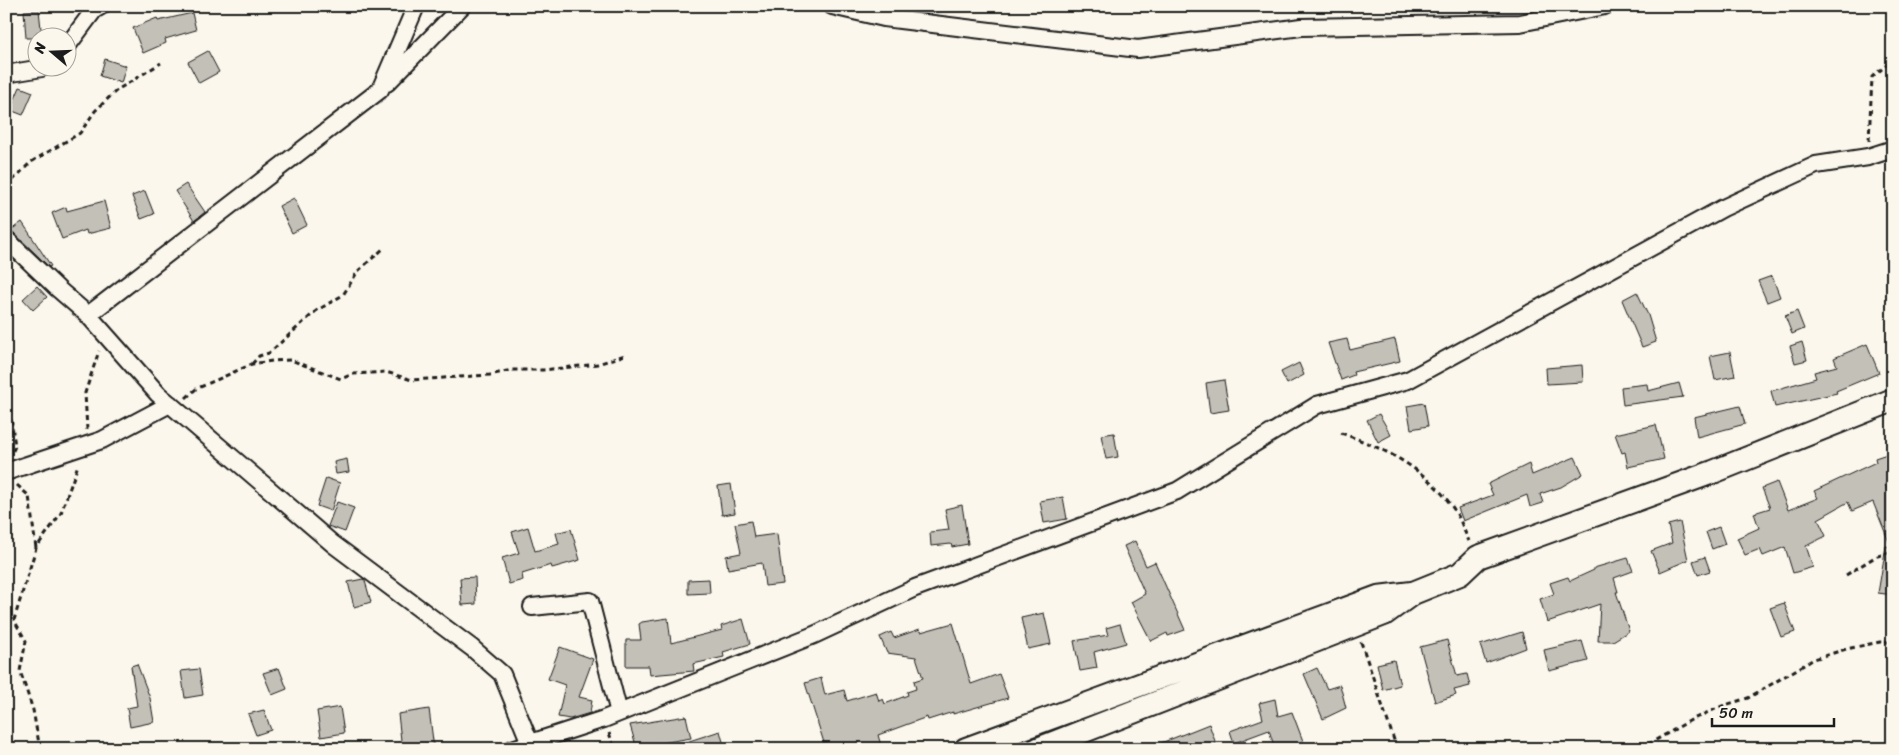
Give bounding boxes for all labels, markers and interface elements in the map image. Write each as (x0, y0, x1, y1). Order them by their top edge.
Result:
north arrow (28, 28, 78, 78)
text: N (26, 39, 54, 58)
scale bar (1712, 695, 1834, 727)
text: 50 m (1719, 700, 1754, 726)

